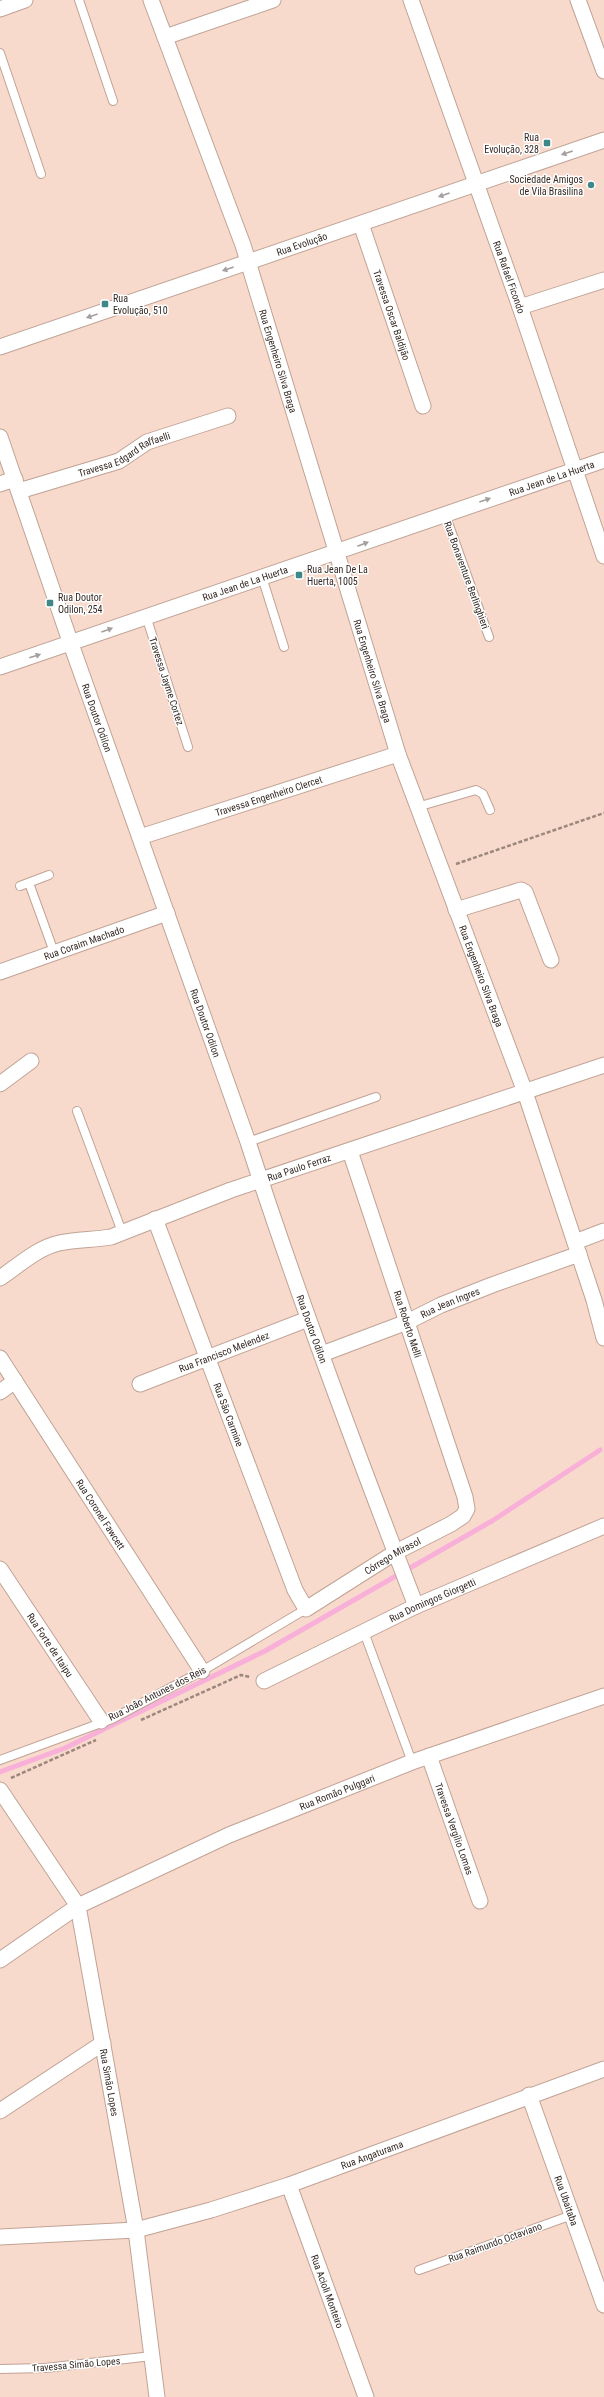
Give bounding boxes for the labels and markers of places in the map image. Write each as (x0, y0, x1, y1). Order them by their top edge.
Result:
place label: Rua Evolução, 328 (484, 132, 539, 155)
marker: Rua Evolução, 328 (542, 138, 552, 148)
place label: Sociedade Amigos de Vila Brasilina (509, 174, 583, 197)
marker: Sociedade Amigos de Vila Brasilina (586, 180, 596, 190)
place label: Rua Evolução, 510 (113, 293, 168, 316)
marker: Rua Evolução, 510 (100, 299, 110, 309)
place label: Rua Jean De La Huerta, 1005 (307, 564, 368, 587)
marker: Rua Jean De La Huerta, 1005 (294, 570, 304, 580)
place label: Rua Doutor Odilon, 254 (58, 592, 103, 615)
marker: Rua Doutor Odilon, 254 (45, 598, 55, 608)

